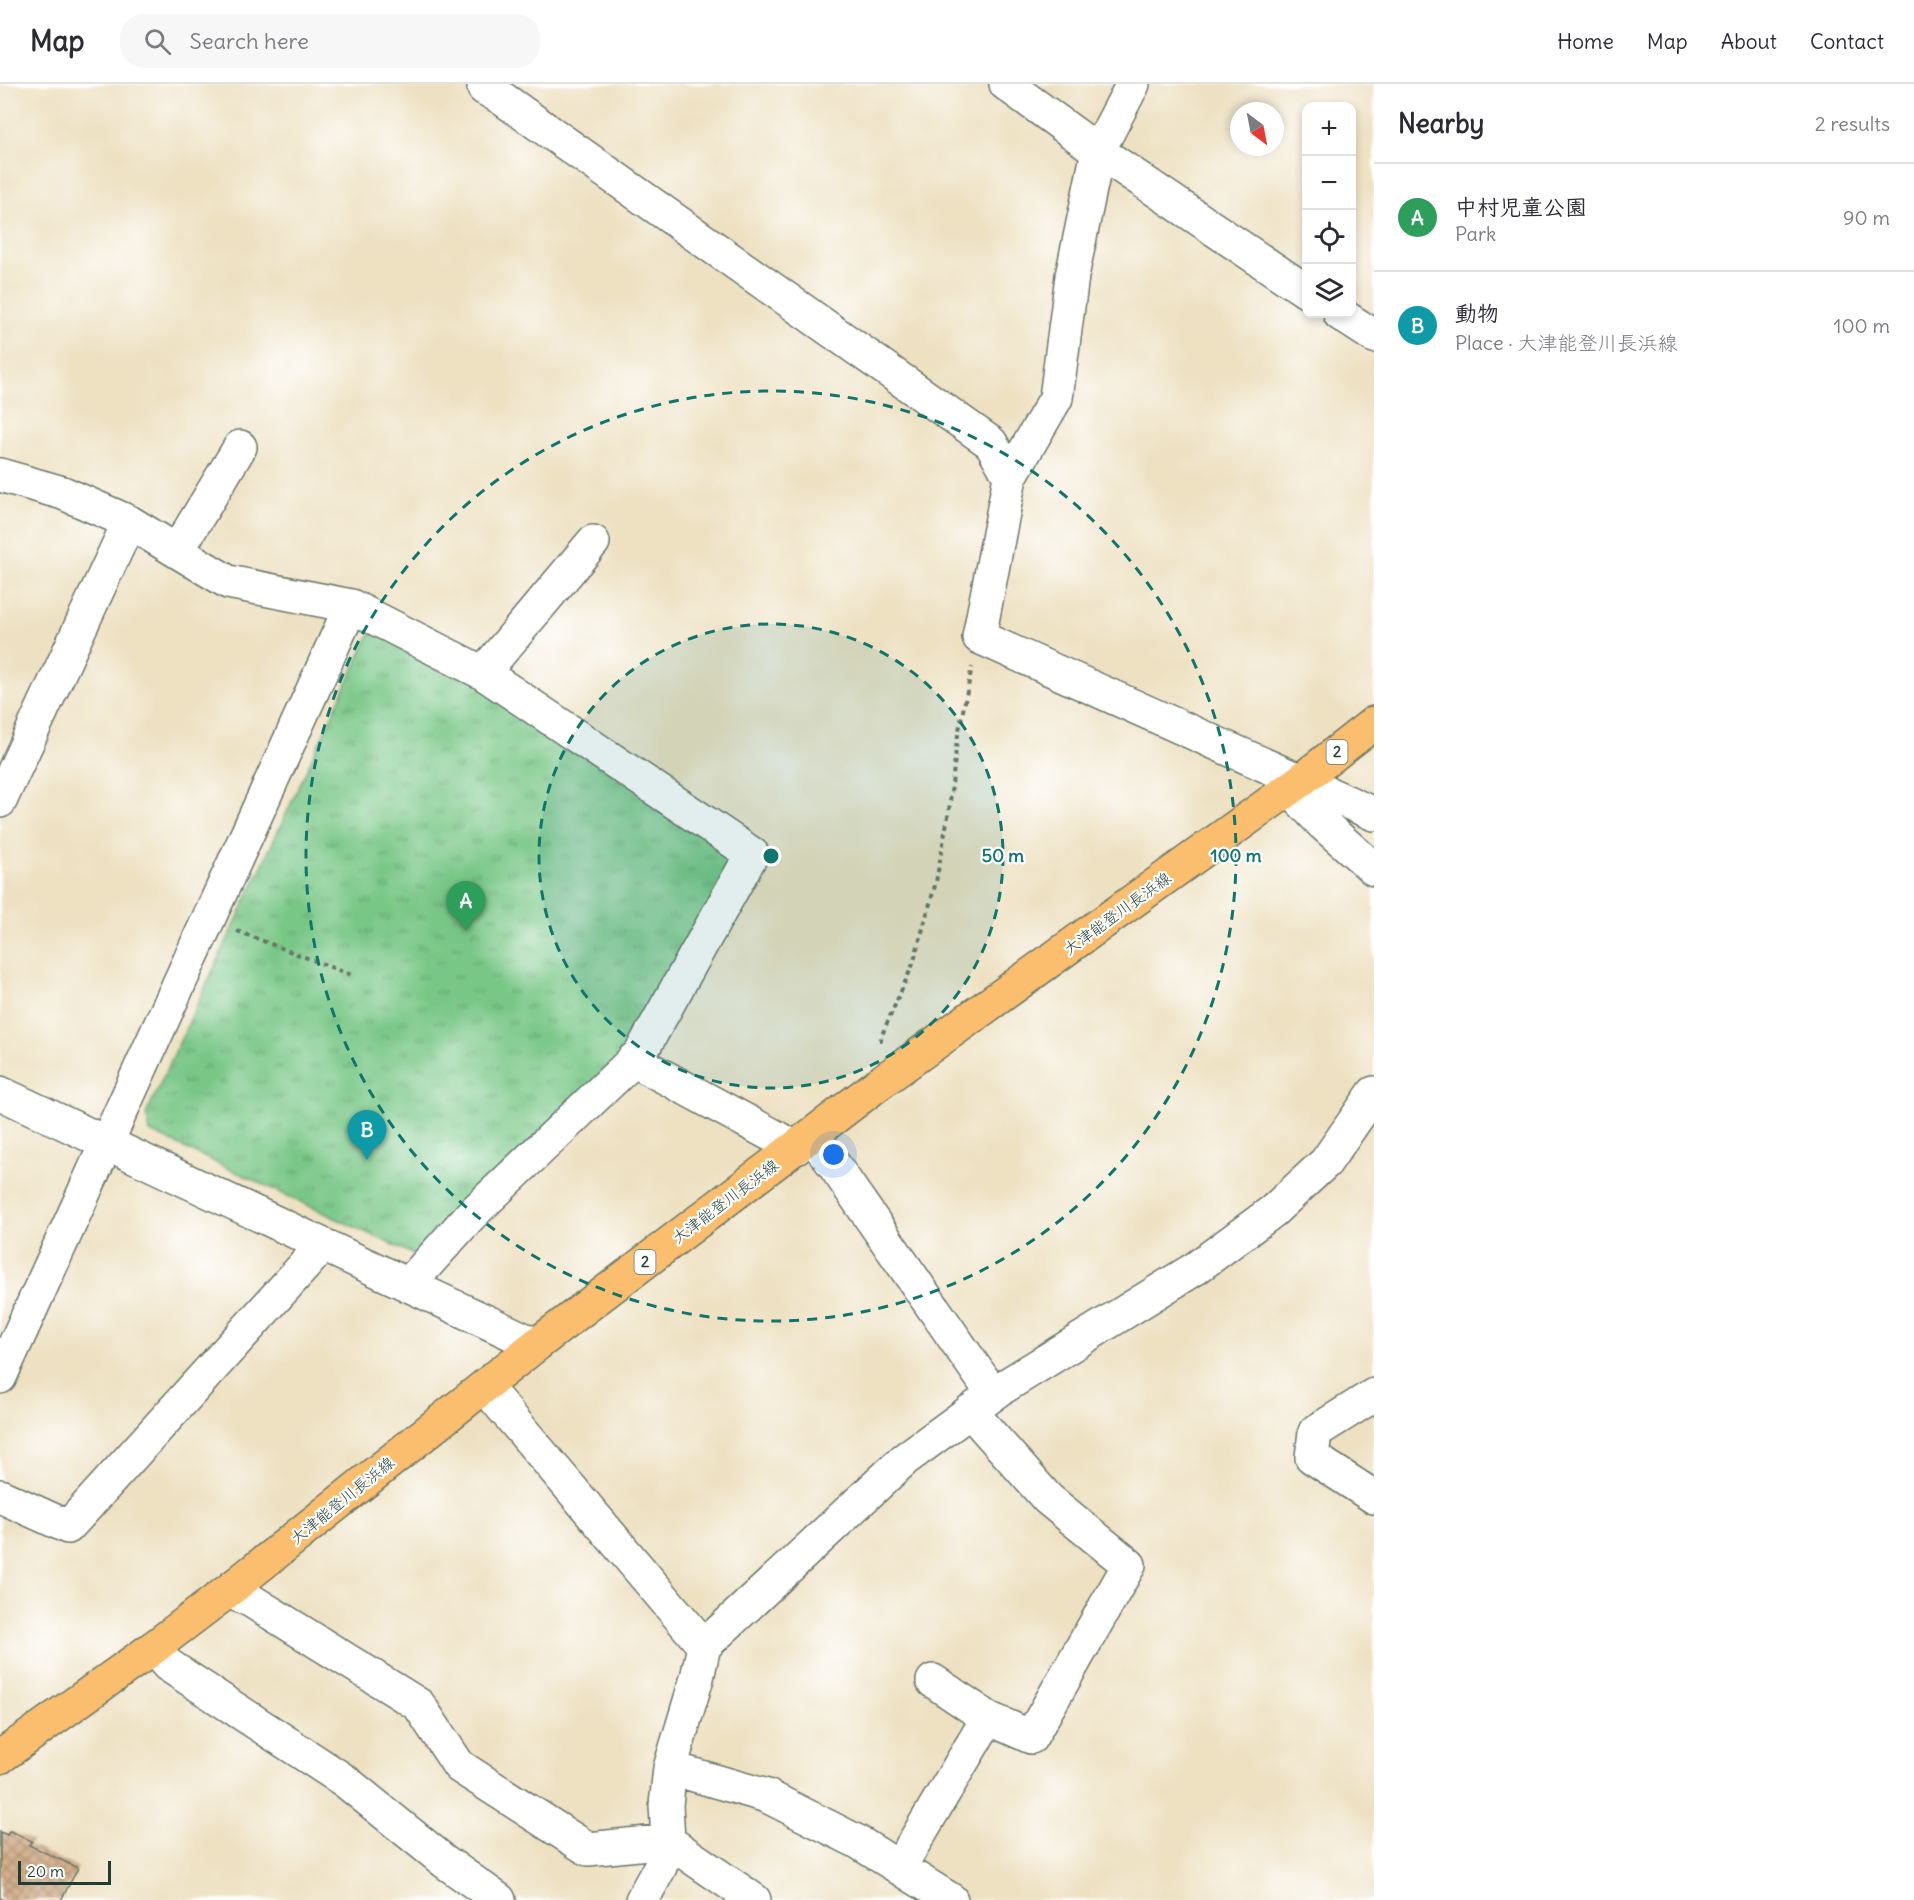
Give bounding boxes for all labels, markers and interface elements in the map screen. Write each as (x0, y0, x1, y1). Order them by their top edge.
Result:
search box (120, 14, 540, 68)
text: Map (30, 23, 84, 59)
icon: search (141, 25, 174, 58)
text: Search here (189, 27, 309, 55)
text: Home (1557, 28, 1614, 55)
text: Map (1647, 28, 1688, 55)
text: About (1721, 28, 1777, 55)
text: Contact (1810, 28, 1884, 55)
north arrow (1230, 102, 1284, 156)
map controls (1302, 102, 1356, 318)
button: + (1302, 102, 1356, 156)
text: Nearby (1398, 107, 1484, 140)
text: 2 results (1815, 111, 1890, 136)
button: − (1302, 156, 1356, 210)
text: 中村児童公園 (1455, 193, 1587, 221)
text: A (1411, 205, 1424, 230)
text: 90 m (1843, 205, 1890, 230)
button: locate (1302, 210, 1356, 264)
text: Park (1455, 221, 1496, 246)
button: layers (1302, 264, 1356, 318)
text: 動物 (1455, 299, 1499, 327)
text: B (1411, 313, 1424, 338)
text: 100 m (1833, 313, 1890, 338)
text: Place · 大津能登川長浜線 (1455, 330, 1677, 355)
road number: 2 (1326, 740, 1348, 764)
text: 50 m (982, 844, 1024, 867)
text: 100 m (1211, 844, 1262, 867)
centre of rings (761, 846, 781, 866)
street label: 大津能登川長浜線 (1059, 867, 1175, 959)
pin: A (446, 882, 486, 931)
pin: B (348, 1110, 386, 1160)
your location (819, 1140, 848, 1169)
street label: 大津能登川長浜線 (668, 1154, 782, 1248)
road number: 2 (634, 1250, 656, 1274)
street label: 大津能登川長浜線 (286, 1452, 398, 1548)
scale bar (18, 1858, 111, 1886)
text: 20 m (27, 1861, 64, 1881)

